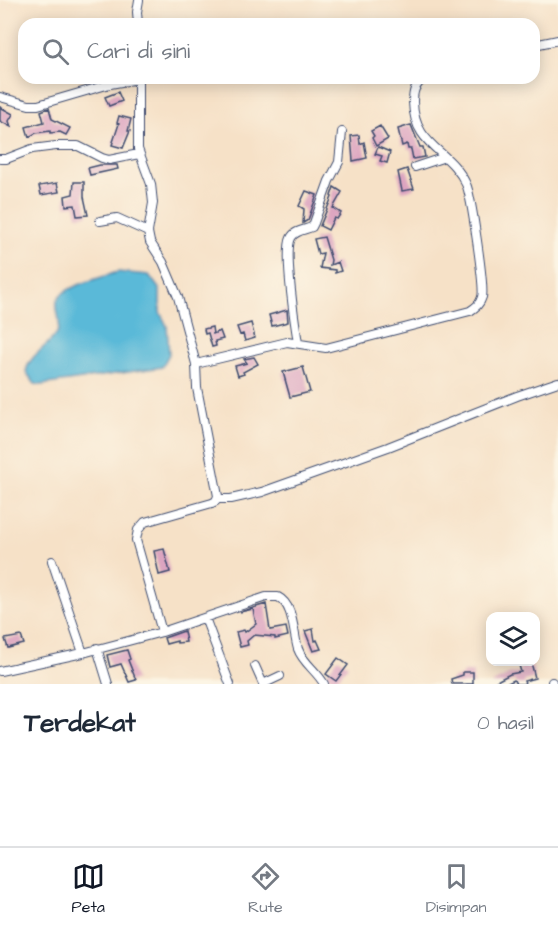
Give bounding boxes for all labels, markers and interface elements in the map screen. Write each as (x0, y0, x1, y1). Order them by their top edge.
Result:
search box (18, 18, 540, 84)
icon: search (39, 35, 72, 68)
text: Cari di sini (87, 36, 190, 67)
map controls (486, 612, 540, 666)
button: layers (486, 612, 540, 666)
text: Terdekat (24, 705, 136, 741)
text: 0 hasil (477, 709, 534, 737)
tab: Peta (72, 860, 105, 918)
tab: Rute (248, 860, 283, 918)
tab: Disimpan (426, 860, 486, 918)

